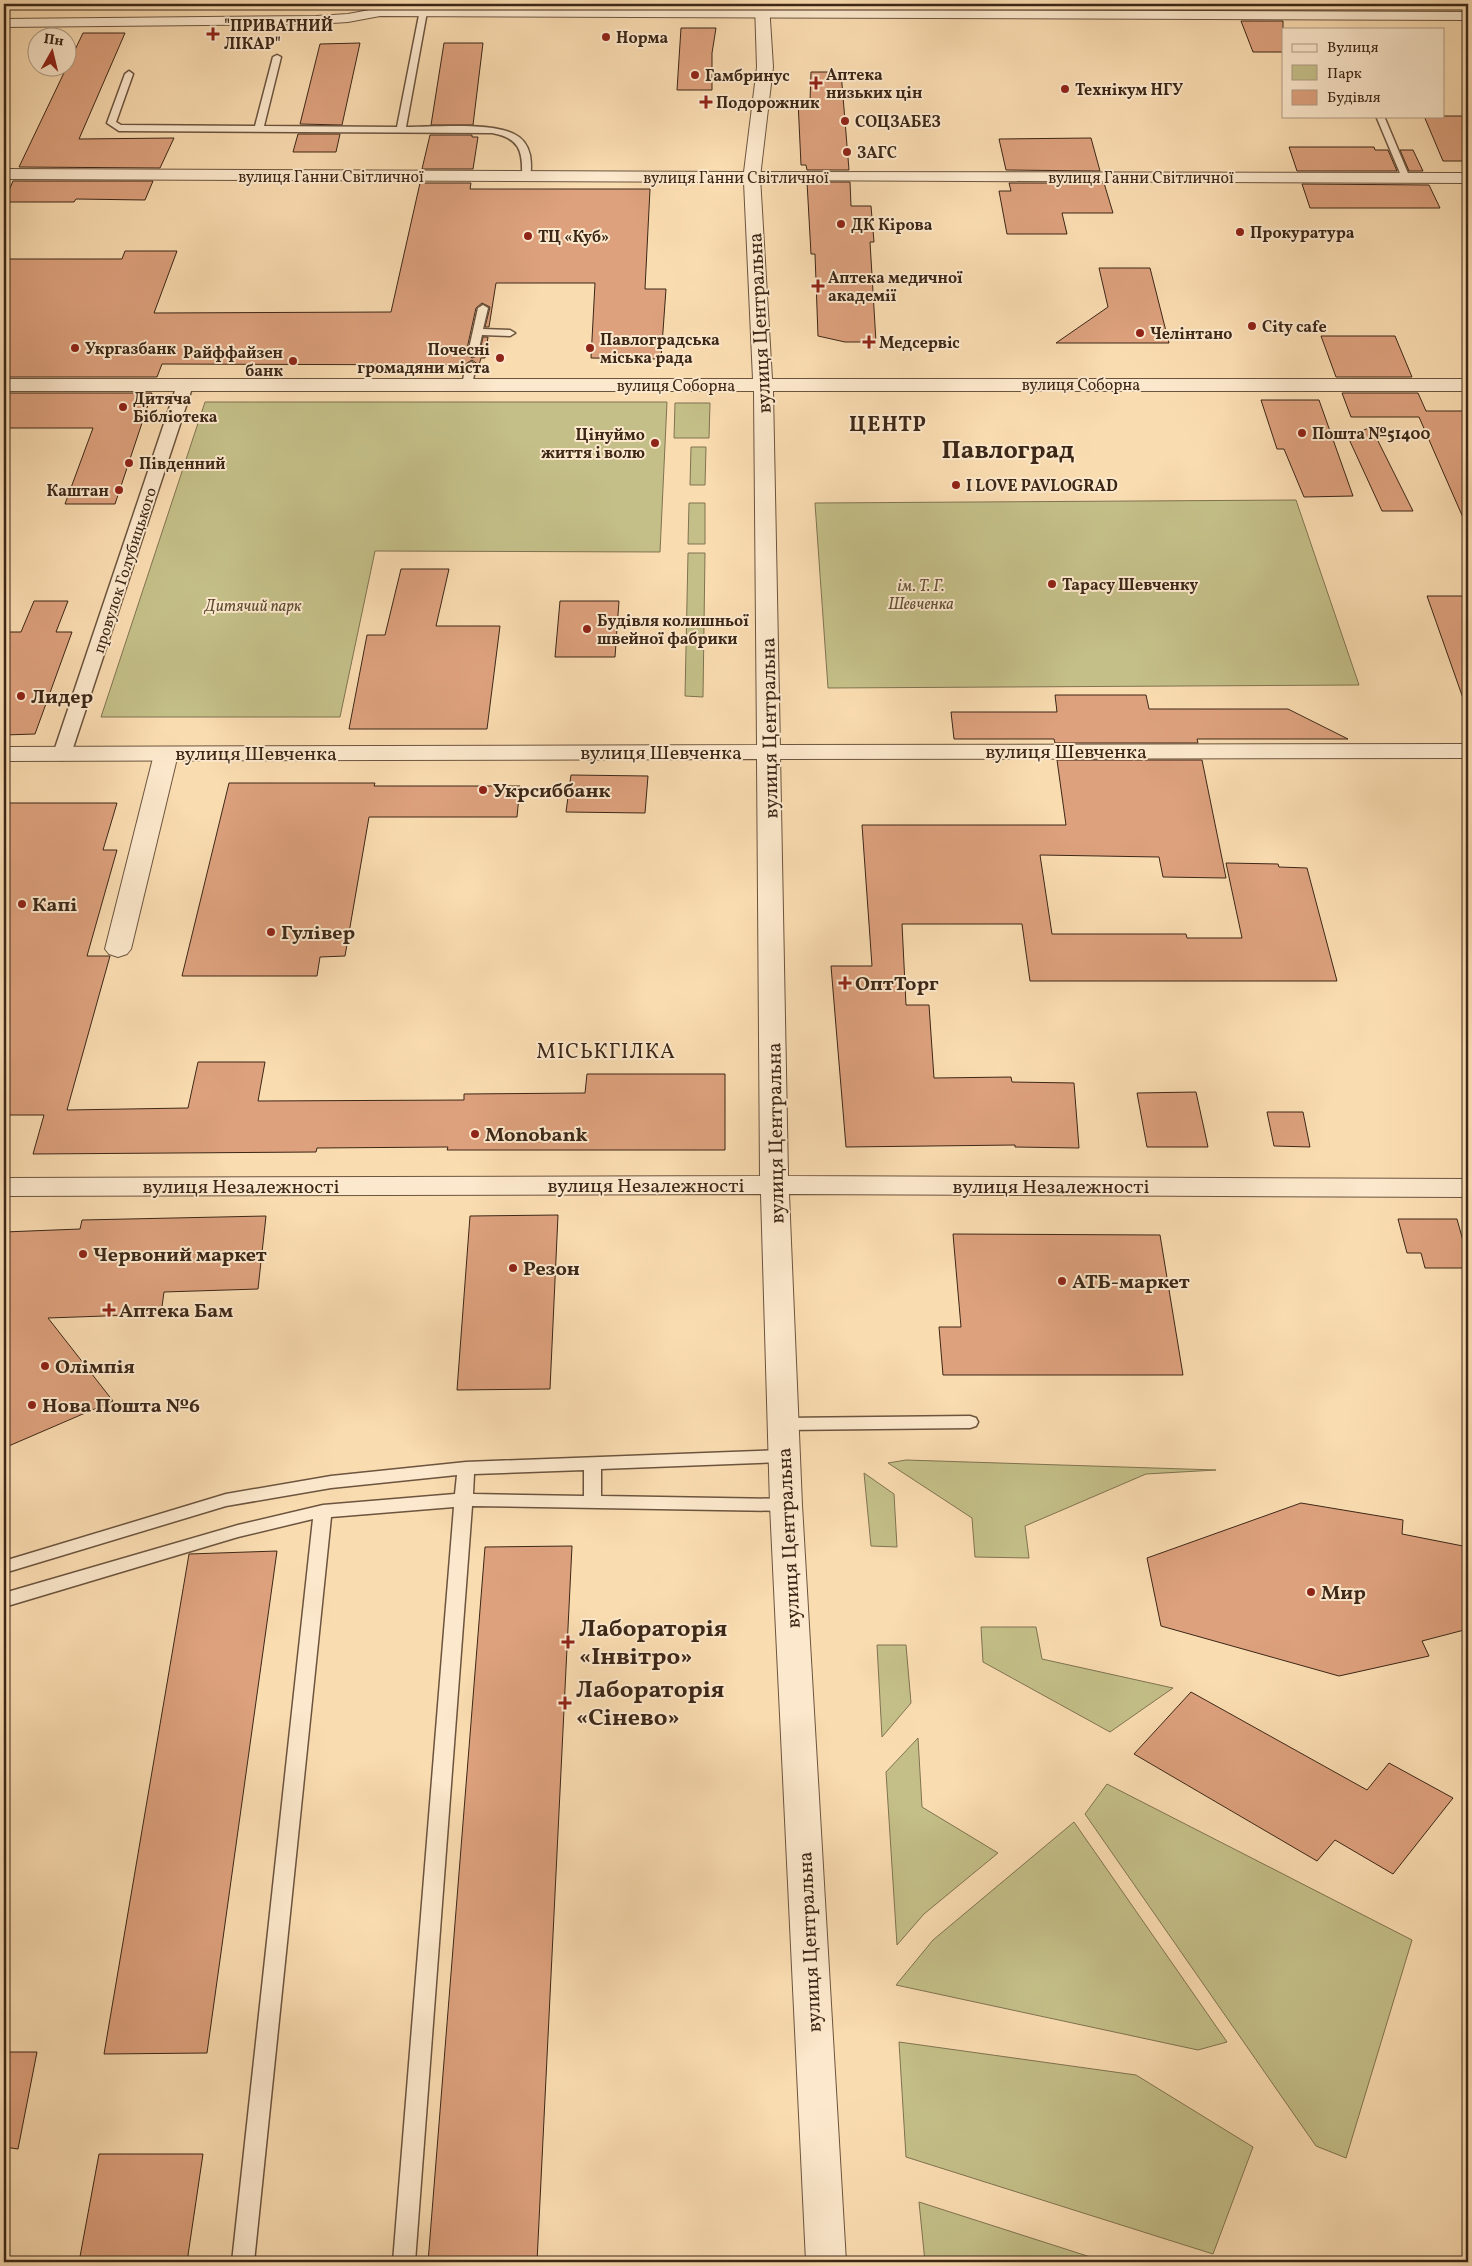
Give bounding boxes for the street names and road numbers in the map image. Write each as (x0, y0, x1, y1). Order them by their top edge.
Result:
street label: вулиця Ганни Світличної (238, 167, 424, 189)
street label: вулиця Ганни Світличної (643, 168, 829, 190)
street label: вулиця Ганни Світличної (1048, 168, 1234, 190)
street label: вулиця Центральна (742, 232, 780, 414)
street label: вулиця Соборна (1022, 375, 1140, 397)
street label: вулиця Соборна (617, 376, 735, 398)
street label: провулок Голубицького (89, 485, 163, 656)
street label: вулиця Центральна (755, 637, 787, 819)
street label: вулиця Шевченка (985, 739, 1147, 767)
street label: вулиця Шевченка (580, 740, 742, 768)
street label: вулиця Шевченка (175, 741, 337, 769)
street label: вулиця Центральна (761, 1042, 793, 1224)
street label: вулиця Незалежності (548, 1173, 744, 1201)
street label: вулиця Незалежності (143, 1174, 339, 1202)
street label: вулиця Незалежності (953, 1174, 1149, 1202)
street label: вулиця Центральна (771, 1447, 809, 1629)
street label: вулиця Центральна (792, 1851, 830, 2033)

